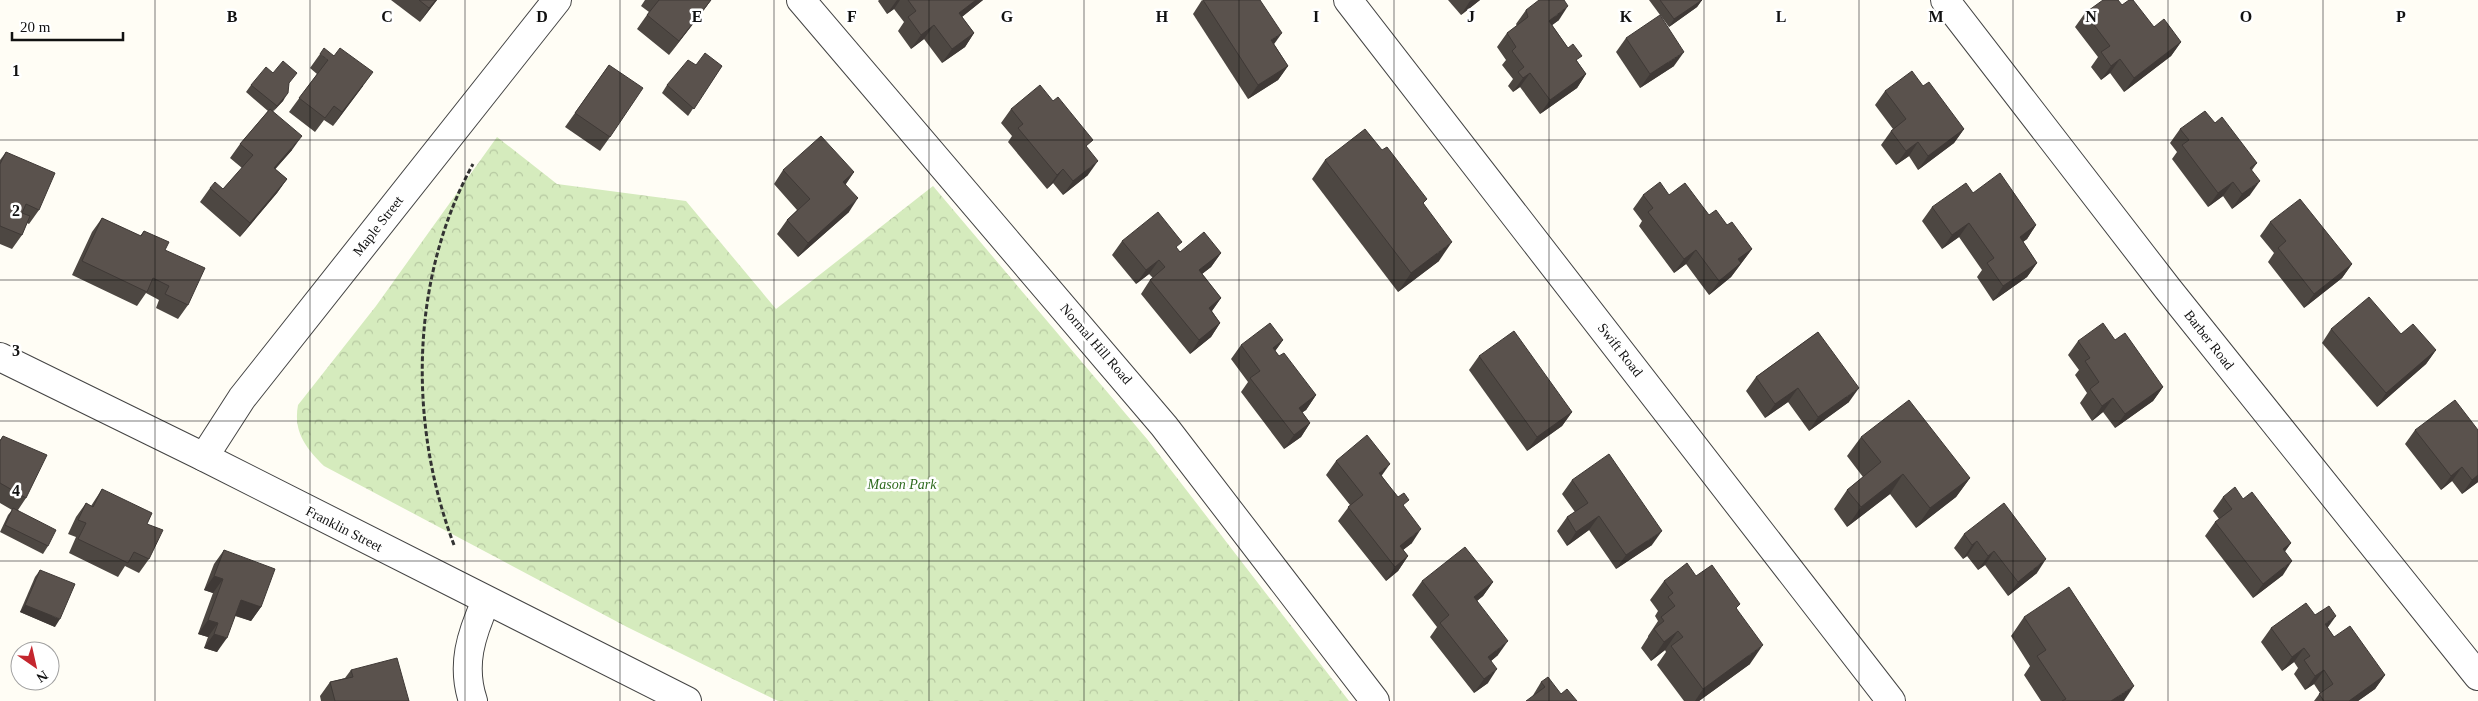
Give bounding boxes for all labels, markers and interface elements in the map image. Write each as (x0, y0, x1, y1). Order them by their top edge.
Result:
text: B (227, 8, 238, 25)
text: C (381, 8, 393, 25)
text: D (536, 8, 548, 25)
text: E (692, 8, 702, 25)
text: F (847, 8, 857, 25)
text: G (1001, 8, 1014, 25)
text: H (1156, 8, 1169, 25)
text: I (1313, 8, 1319, 25)
text: J (1467, 8, 1475, 25)
text: K (1620, 8, 1633, 25)
text: L (1776, 8, 1786, 25)
text: M (1928, 8, 1944, 25)
text: N (2085, 8, 2097, 25)
text: O (2240, 8, 2252, 25)
text: P (2396, 8, 2406, 25)
scale bar (12, 10, 124, 42)
text: 20 m (20, 19, 51, 35)
text: 1 (12, 62, 20, 79)
street label: Maple Street (350, 193, 406, 259)
text: 2 (12, 202, 20, 219)
street label: Normal Hill Road (1057, 301, 1135, 387)
street label: Barber Road (2181, 307, 2237, 373)
street label: Swift Road (1595, 320, 1645, 380)
text: 3 (12, 342, 20, 359)
park label: Mason Park (867, 477, 937, 492)
text: 4 (12, 482, 20, 499)
street label: Franklin Street (303, 503, 385, 555)
north arrow (10, 641, 60, 691)
text: N (34, 667, 50, 685)

